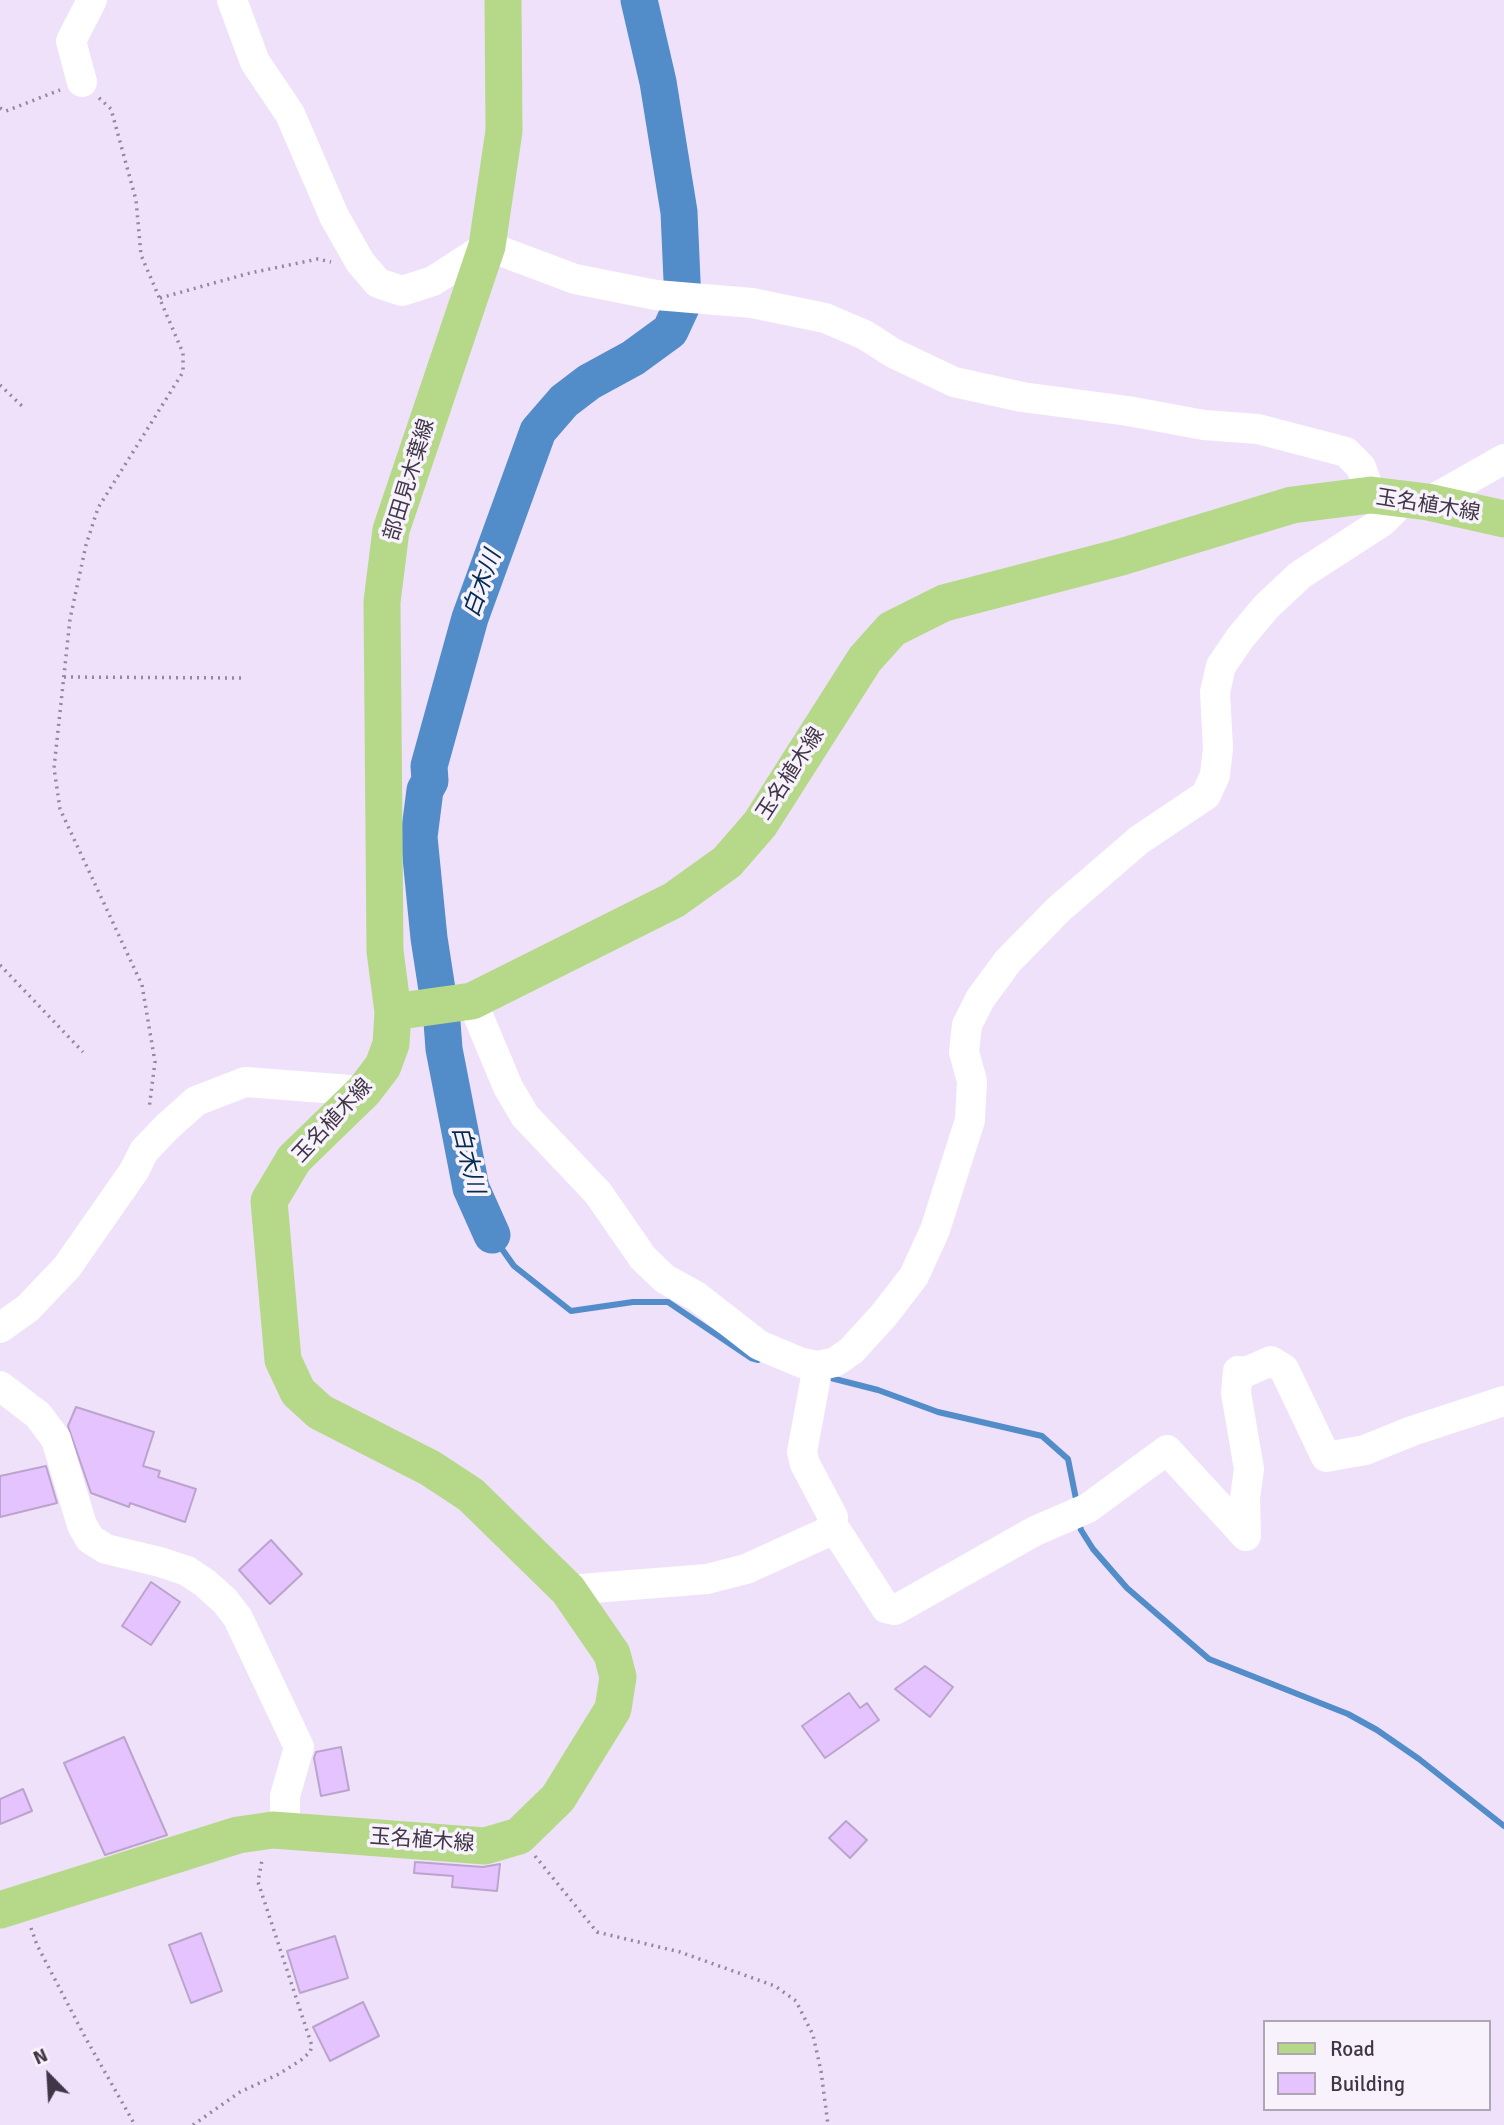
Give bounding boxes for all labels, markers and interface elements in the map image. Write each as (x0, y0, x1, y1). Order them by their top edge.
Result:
street label: 部田見木葉線 (380, 416, 440, 544)
street label: 玉名植木線 (1374, 485, 1482, 527)
water label: 白木川 (458, 547, 508, 621)
street label: 玉名植木線 (752, 723, 830, 825)
street label: 玉名植木線 (288, 1074, 378, 1168)
water label: 白木川 (445, 1123, 489, 1197)
street label: 玉名植木線 (369, 1825, 475, 1857)
legend (1262, 2020, 1490, 2111)
text: Road (1330, 2036, 1375, 2062)
north arrow (14, 2041, 84, 2111)
text: N (30, 2043, 51, 2070)
text: Building (1330, 2071, 1405, 2097)

